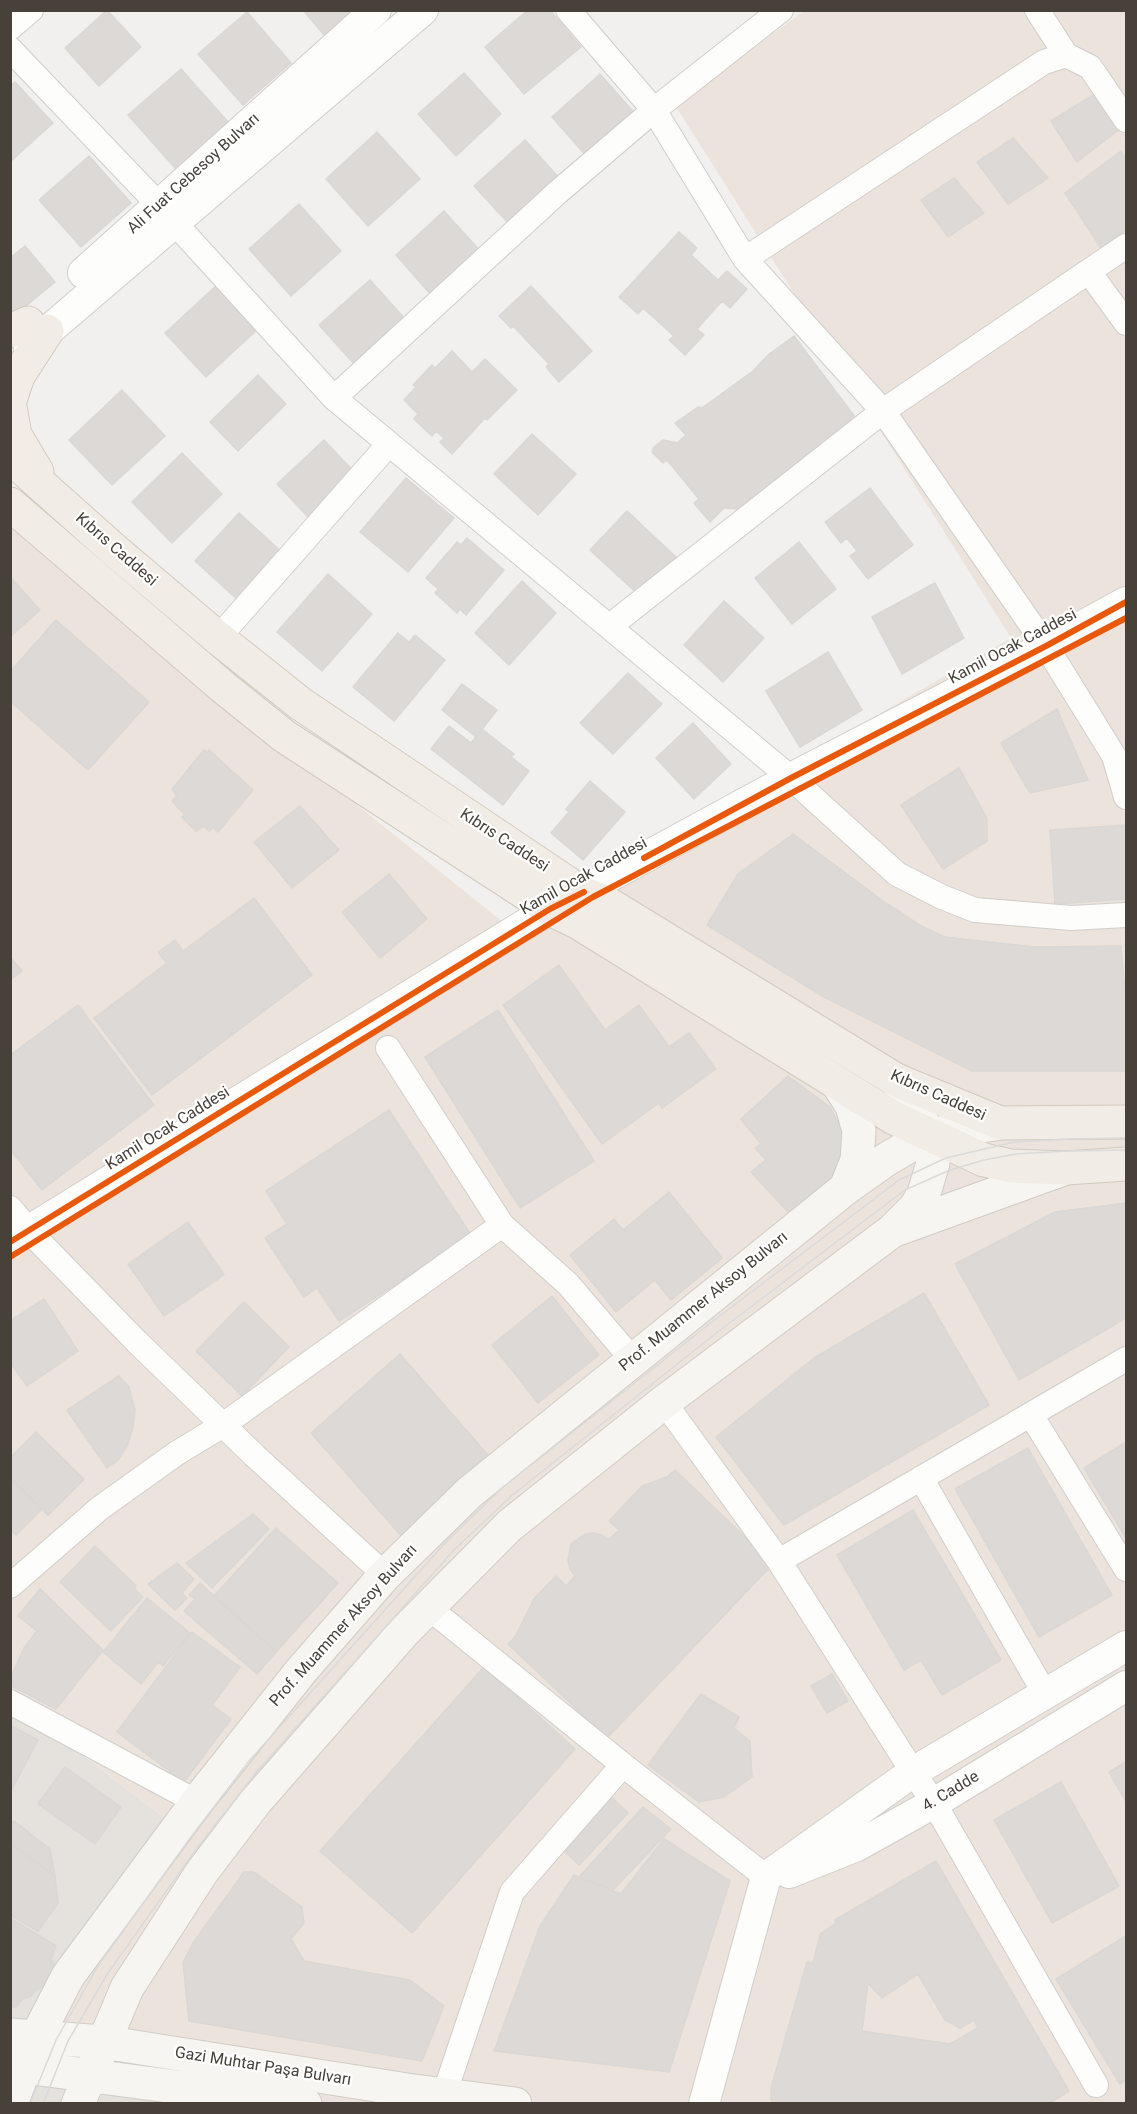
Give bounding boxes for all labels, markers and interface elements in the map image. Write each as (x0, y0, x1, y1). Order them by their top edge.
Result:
street label: Ali Fuat Cebesoy Bulvarı (124, 110, 264, 238)
street label: Kıbrıs Caddesi (71, 509, 161, 591)
street label: Kamil Ocak Caddesi (946, 605, 1080, 689)
street label: Kıbrıs Caddesi (456, 805, 552, 877)
street label: Kamil Ocak Caddesi (517, 834, 651, 920)
street label: Kıbrıs Caddesi (887, 1066, 989, 1126)
street label: Kamil Ocak Caddesi (102, 1083, 234, 1175)
street label: Prof. Muammer Aksoy Bulvarı (616, 1228, 792, 1376)
street label: Prof. Muammer Aksoy Bulvarı (266, 1541, 422, 1711)
street label: 4. Cadde (919, 1768, 983, 1816)
street label: Gazi Muhtar Paşa Bulvarı (173, 2044, 353, 2090)

